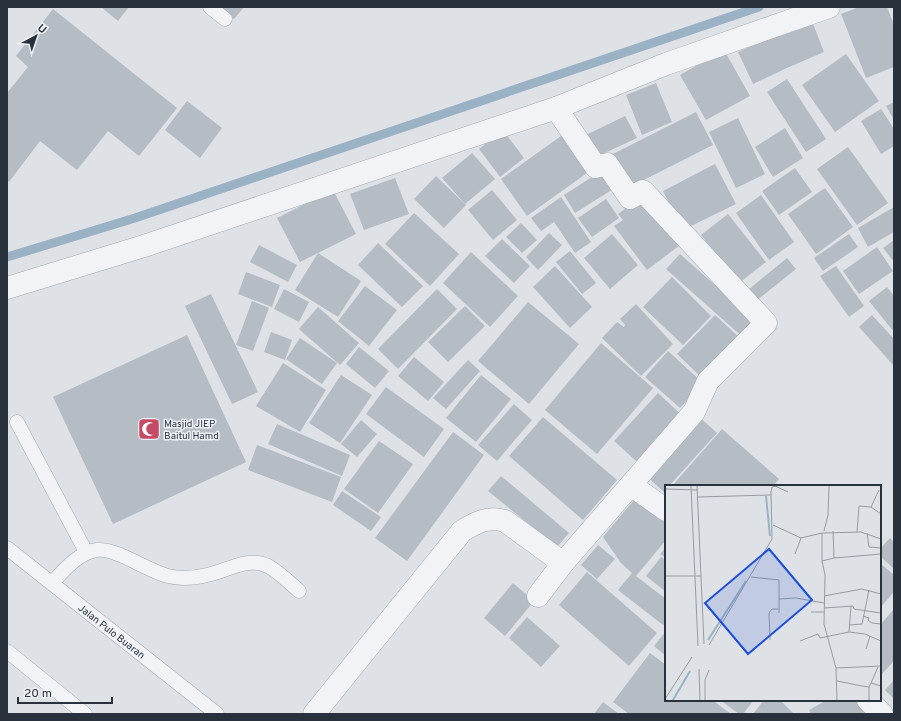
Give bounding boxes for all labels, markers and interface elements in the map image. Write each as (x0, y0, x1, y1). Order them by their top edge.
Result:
north arrow (16, 16, 56, 56)
text: U (34, 21, 49, 37)
mosque icon: Masjid JIEP Baitul Hamd (136, 416, 162, 442)
place label: Masjid JIEP Baitul Hamd (164, 418, 219, 443)
inset map (665, 485, 881, 701)
street label: Jalan Pulo Buaran (75, 602, 147, 662)
scale bar (18, 679, 112, 705)
text: 20 m (24, 686, 52, 702)

